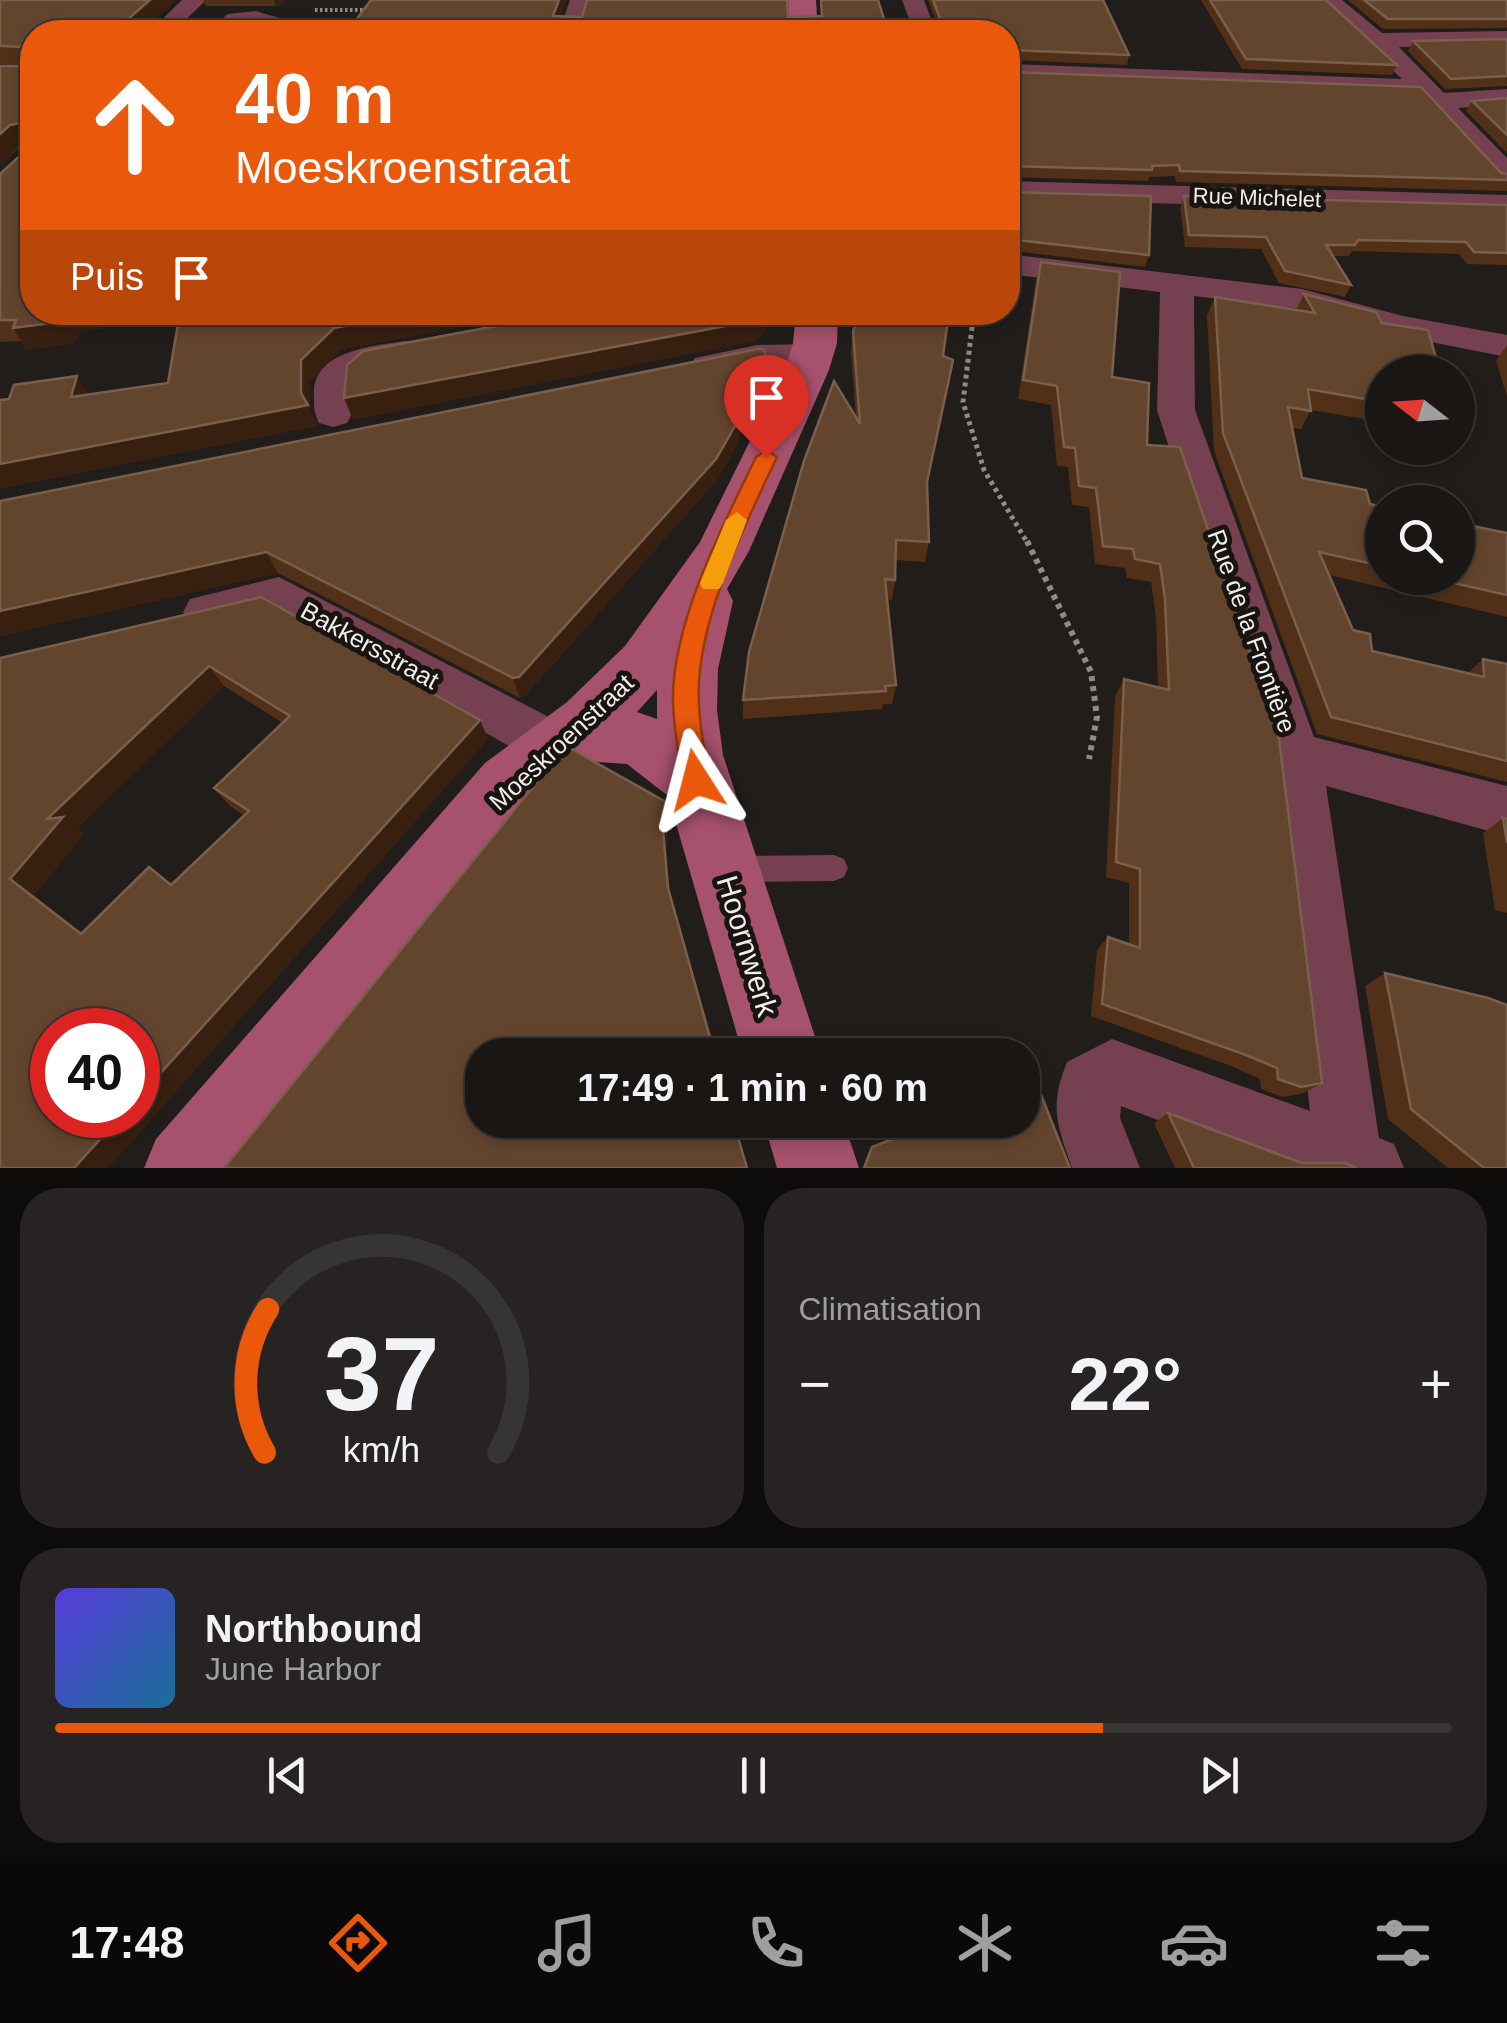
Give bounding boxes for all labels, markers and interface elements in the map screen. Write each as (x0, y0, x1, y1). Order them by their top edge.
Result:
icon: ahead (70, 60, 200, 190)
text: 40 m (235, 60, 395, 138)
text: Moeskroenstraat (235, 142, 570, 193)
street label: Rue Michelet (1192, 183, 1322, 212)
icon: arrive (164, 250, 219, 305)
text: Puis (70, 256, 144, 298)
pin (724, 355, 809, 458)
north arrow (1365, 355, 1475, 465)
map controls (1365, 355, 1475, 595)
icon: arrive (739, 370, 794, 425)
button: search (1365, 485, 1475, 595)
street label: Rue de la Frontière (1202, 526, 1302, 736)
street label: Bakkersstraat (296, 596, 444, 694)
street label: Moeskroenstraat (483, 668, 639, 816)
position arrow (644, 728, 748, 832)
street label: Hoornwerk (710, 872, 785, 1021)
speed limit sign: 40 (30, 1008, 160, 1138)
text: 17:49 · 1 min · 60 m (577, 1067, 928, 1109)
text: Climatisation (799, 1291, 982, 1327)
text: 37 (324, 1316, 440, 1432)
text: 22° (1069, 1342, 1182, 1426)
text: − (799, 1353, 831, 1415)
text: + (1420, 1353, 1452, 1415)
text: km/h (343, 1430, 420, 1470)
text: Northbound (205, 1608, 422, 1650)
text: June Harbor (205, 1651, 381, 1687)
icon: previous (260, 1748, 315, 1803)
icon: pause (726, 1748, 781, 1803)
icon: next (1192, 1748, 1247, 1803)
icon: directions (323, 1908, 393, 1978)
icon: music (532, 1908, 602, 1978)
icon: phone (741, 1908, 811, 1978)
icon: climate (950, 1908, 1020, 1978)
icon: car (1159, 1908, 1229, 1978)
icon: filters (1368, 1908, 1438, 1978)
text: 17:48 (69, 1917, 185, 1968)

